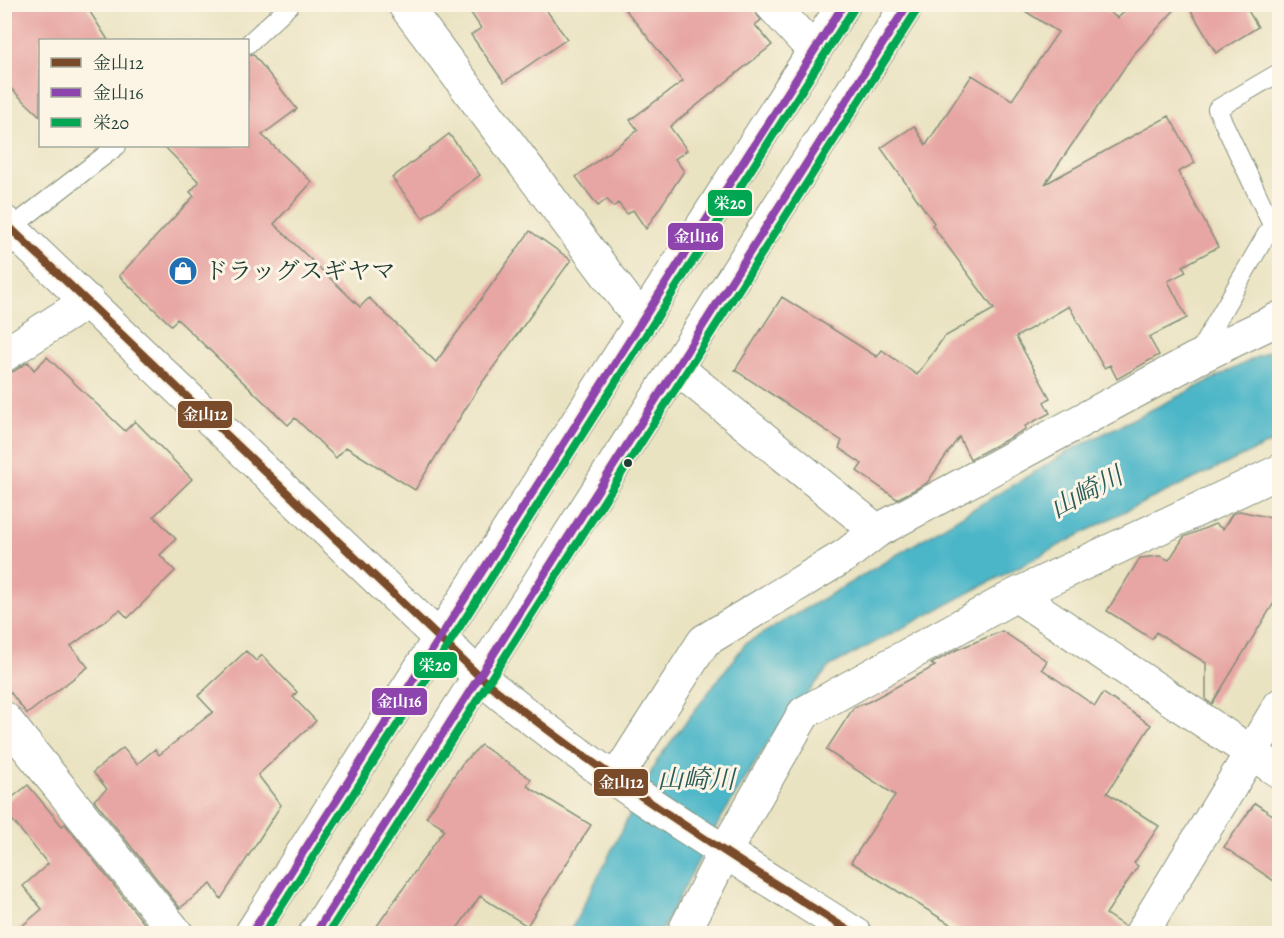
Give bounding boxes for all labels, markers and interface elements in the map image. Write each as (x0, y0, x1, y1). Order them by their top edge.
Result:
legend (39, 39, 249, 147)
text: 金山12 (93, 51, 144, 75)
text: 金山16 (93, 81, 143, 105)
text: 栄20 (93, 111, 129, 135)
line badge: 栄20 (707, 189, 753, 217)
text: 栄20 (714, 193, 746, 215)
line badge: 金山16 (667, 222, 724, 251)
text: 金山16 (673, 226, 719, 248)
shop icon: ドラッグスギヤマ (167, 255, 199, 287)
place label: ドラッグスギヤマ (204, 255, 395, 287)
line badge: 金山12 (177, 400, 233, 429)
text: 金山12 (182, 404, 228, 426)
unlabelled marker (622, 457, 634, 469)
water label: 山崎川 (1044, 457, 1132, 526)
line badge: 栄20 (413, 651, 458, 679)
text: 栄20 (419, 655, 451, 677)
line badge: 金山16 (371, 687, 428, 716)
text: 金山16 (376, 691, 422, 713)
water label: 山崎川 (657, 762, 738, 797)
line badge: 金山12 (593, 768, 649, 797)
text: 金山12 (598, 772, 644, 794)

